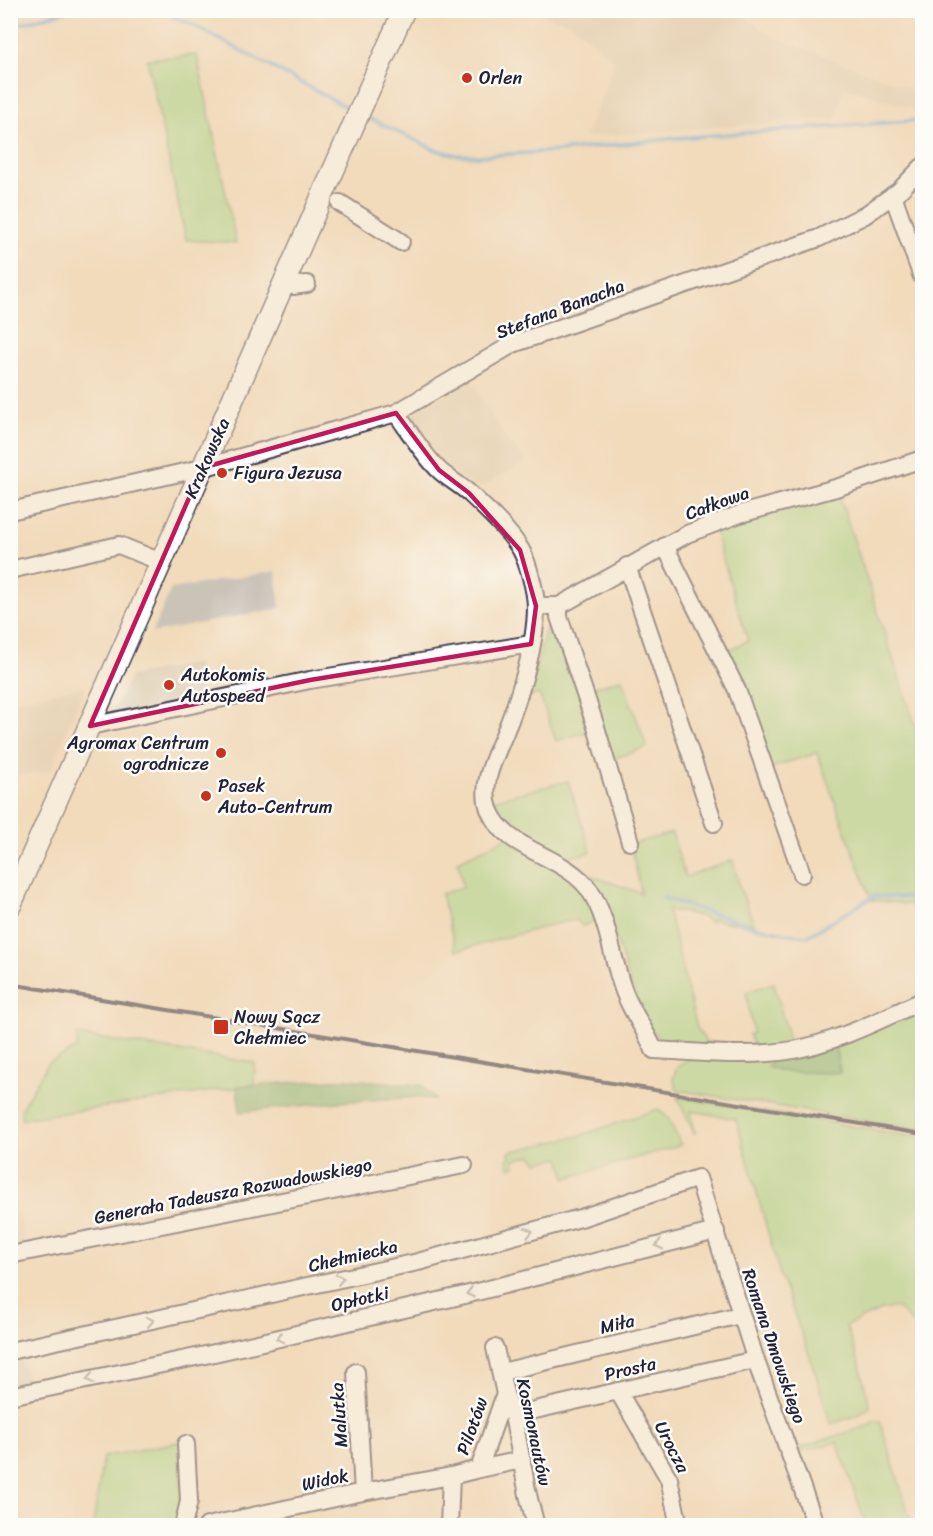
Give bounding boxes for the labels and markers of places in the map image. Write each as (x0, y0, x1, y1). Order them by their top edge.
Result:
place label: Orlen (479, 62, 522, 94)
marker: Orlen (460, 71, 474, 85)
place label: Figura Jezusa (234, 457, 342, 489)
marker: Figura Jezusa (215, 466, 229, 480)
place label: Autokomis Autospeed (180, 659, 266, 712)
marker: Autokomis Autospeed (162, 678, 176, 692)
place label: Agromax Centrum ogrodnicze (66, 727, 209, 780)
marker: Agromax Centrum ogrodnicze (214, 746, 228, 760)
place label: Pasek Auto-Centrum (217, 770, 333, 823)
marker: Pasek Auto-Centrum (199, 789, 213, 803)
place label: Nowy Sącz Chełmiec (234, 1001, 320, 1054)
marker: Nowy Sącz Chełmiec (212, 1018, 230, 1036)

